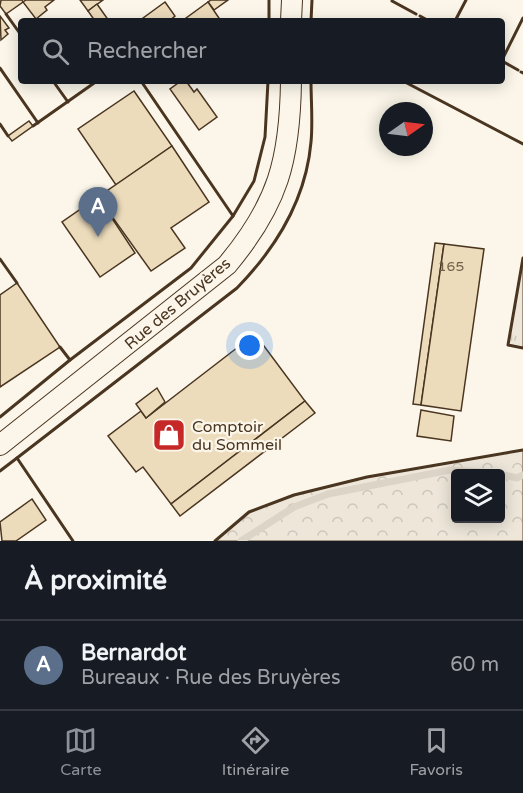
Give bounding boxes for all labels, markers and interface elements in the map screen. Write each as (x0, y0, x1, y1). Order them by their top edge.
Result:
search box (18, 18, 505, 84)
icon: search (39, 35, 72, 68)
text: Rechercher (87, 38, 207, 64)
north arrow (379, 102, 433, 156)
pin: A (78, 188, 118, 237)
street label: Rue des Bruyères (121, 254, 235, 354)
house number: 165 (438, 258, 464, 275)
your location (235, 331, 264, 360)
shop icon: Comptoir du Sommeil (151, 417, 187, 453)
place label: Comptoir du Sommeil (192, 417, 282, 455)
map controls (451, 469, 505, 523)
button: layers (451, 469, 505, 523)
text: À proximité (24, 565, 167, 596)
text: Bernardot (81, 640, 186, 666)
text: A (36, 653, 51, 677)
text: 60 m (450, 653, 499, 677)
text: Bureaux · Rue des Bruyères (81, 666, 341, 690)
tab: Carte (60, 724, 101, 780)
tab: Itinéraire (222, 724, 289, 780)
tab: Favoris (410, 724, 463, 780)

